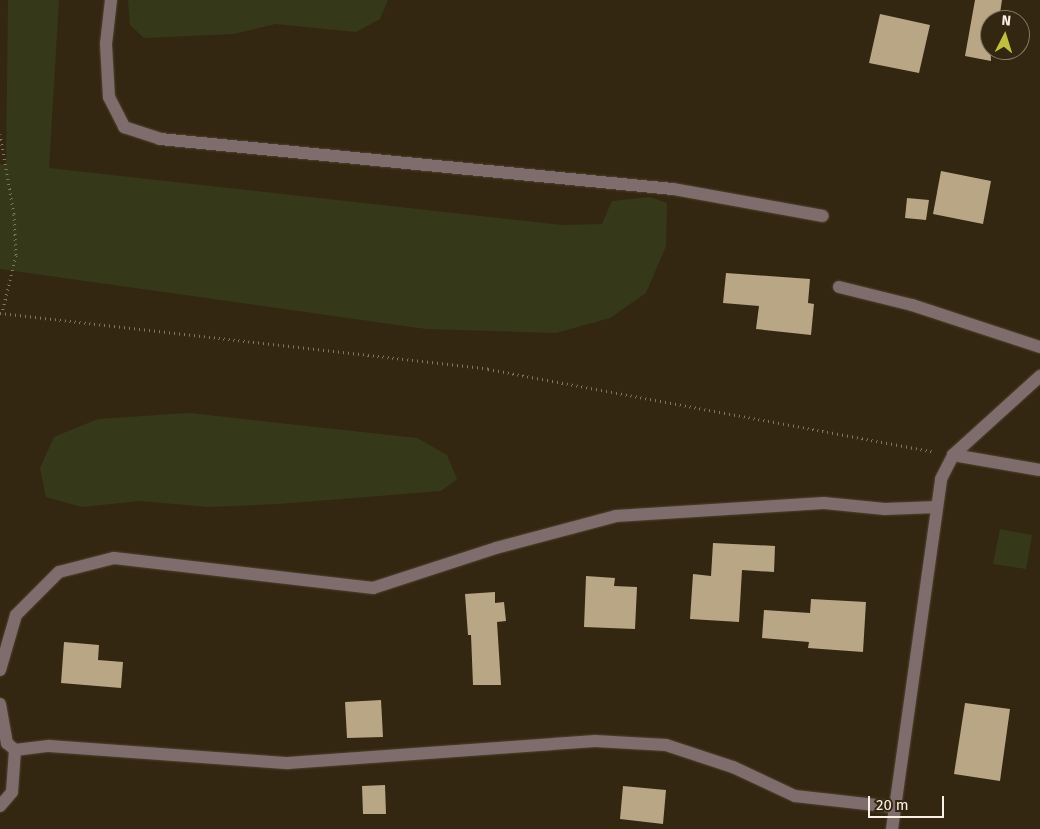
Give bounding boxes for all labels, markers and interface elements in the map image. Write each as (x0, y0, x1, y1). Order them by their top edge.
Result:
north arrow (980, 10, 1030, 60)
text: N (1001, 12, 1012, 29)
scale bar (870, 786, 946, 818)
text: 20 m (876, 796, 909, 814)

